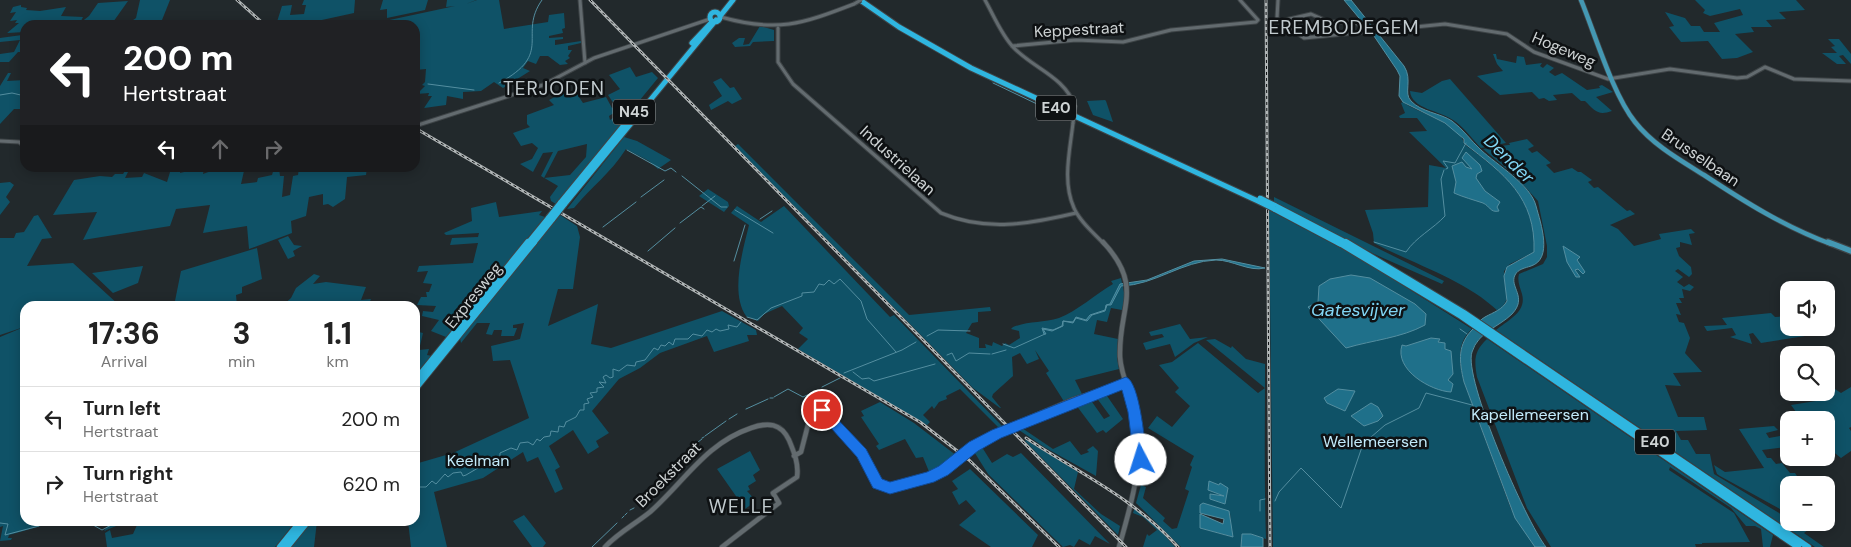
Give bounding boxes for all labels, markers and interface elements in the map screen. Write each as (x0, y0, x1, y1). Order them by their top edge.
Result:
district label: EREMBODEGEM (1269, 15, 1419, 40)
street label: Keppestraat (1033, 17, 1125, 42)
street label: Hogeweg (1529, 27, 1599, 72)
text: 200 m (123, 35, 234, 81)
icon: left (40, 40, 105, 105)
district label: TERJODEN (503, 76, 605, 101)
text: Hertstraat (123, 79, 227, 108)
road number: E40 (1036, 96, 1076, 120)
road number: N45 (613, 100, 655, 124)
street label: Industrielaan (855, 121, 940, 200)
street label: Brusselbaan (1658, 124, 1744, 191)
water label: Dender (1479, 129, 1540, 190)
icon: left (153, 135, 181, 163)
icon: ahead (206, 135, 234, 163)
icon: right (259, 135, 287, 163)
street label: Expresweg (440, 258, 507, 333)
map controls (1780, 281, 1835, 531)
button: sound (1780, 281, 1835, 336)
water label: Gatesvijver (1311, 298, 1406, 322)
text: 17:36 (88, 314, 160, 353)
text: 3 (233, 314, 251, 353)
text: 1.1 (323, 314, 352, 353)
button: search (1780, 346, 1835, 401)
text: Arrival (101, 351, 147, 372)
text: min (228, 351, 255, 372)
text: km (326, 351, 349, 372)
pin (801, 389, 843, 431)
text: Turn left (83, 396, 161, 421)
icon: arrive (808, 396, 836, 424)
park label: Kapellemeersen (1471, 404, 1589, 425)
icon: left (40, 405, 68, 433)
text: 200 m (341, 407, 400, 432)
button: + (1780, 411, 1835, 466)
text: Hertstraat (83, 421, 159, 442)
road number: E40 (1635, 430, 1675, 454)
park label: Wellemeersen (1323, 431, 1427, 452)
position arrow (1114, 433, 1166, 485)
street label: Broekstraat (631, 437, 706, 512)
park label: Keelman (447, 450, 509, 471)
text: Turn right (83, 461, 173, 486)
icon: right (40, 470, 68, 498)
text: 620 m (343, 472, 400, 497)
button: − (1780, 476, 1835, 531)
text: Hertstraat (83, 486, 159, 507)
district label: WELLE (709, 494, 773, 519)

